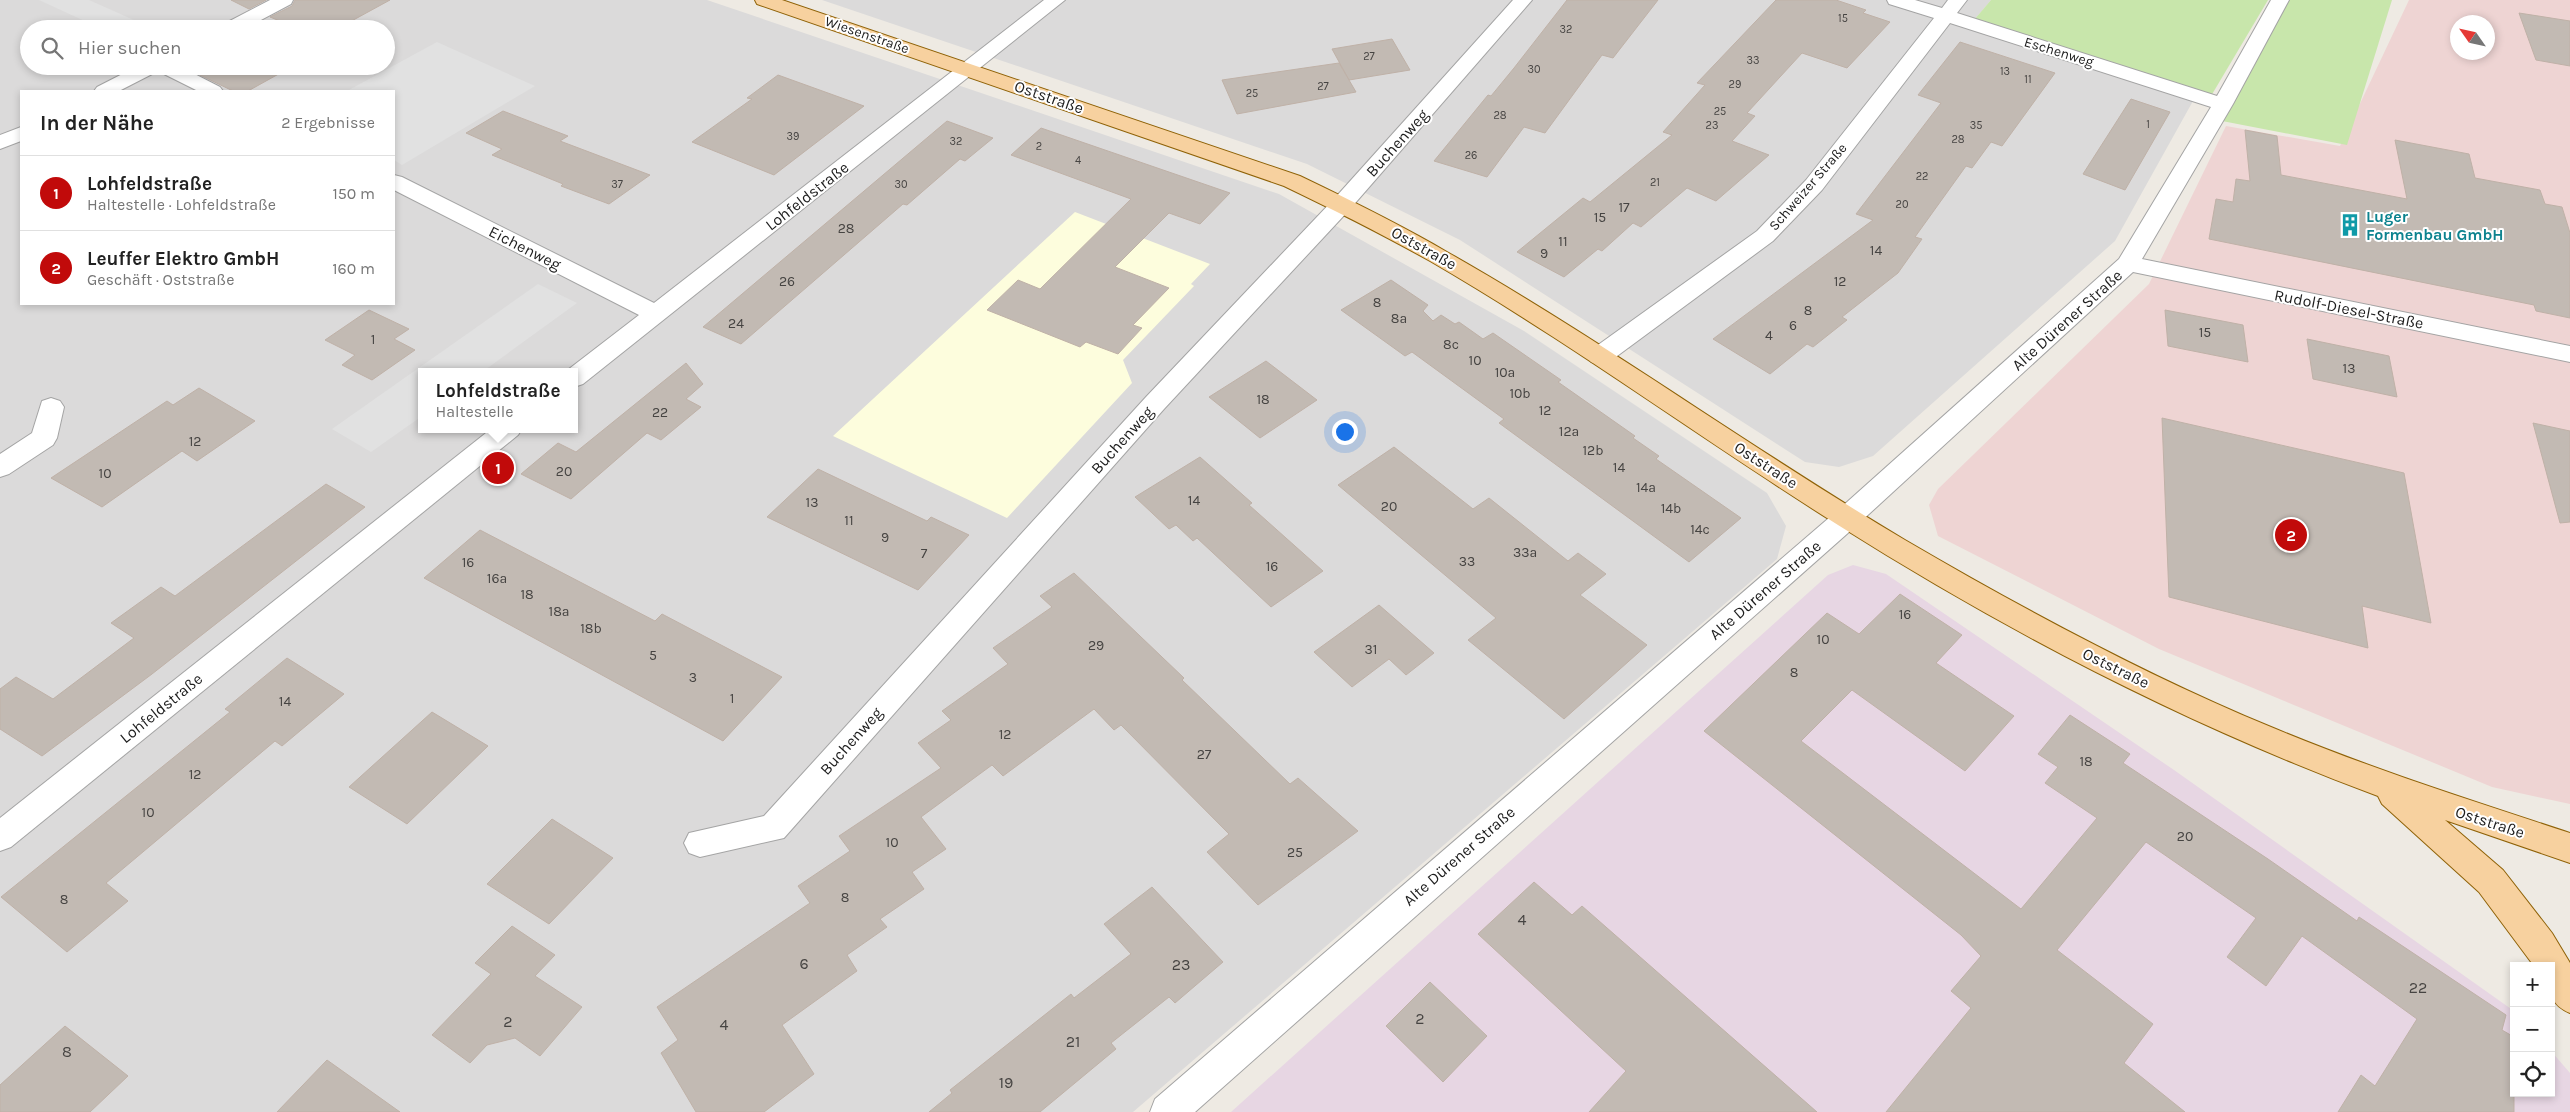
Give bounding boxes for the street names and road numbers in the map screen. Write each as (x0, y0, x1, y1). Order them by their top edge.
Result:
street label: Wiesenstraße (823, 13, 911, 57)
street label: Eschenweg (2022, 33, 2096, 71)
street label: Oststraße (1012, 76, 1086, 118)
street label: Buchenweg (1362, 105, 1432, 181)
street label: Schweizer Straße (1765, 140, 1851, 234)
street label: Lohfeldstraße (762, 158, 852, 234)
street label: Eichenweg (486, 222, 564, 274)
street label: Oststraße (1388, 222, 1460, 274)
street label: Alte Dürener Straße (2008, 266, 2126, 374)
street label: Rudolf-Diesel-Straße (2273, 285, 2425, 333)
street label: Buchenweg (1087, 402, 1157, 478)
street label: Oststraße (1731, 437, 1801, 493)
street label: Alte Dürener Straße (1705, 536, 1825, 644)
street label: Oststraße (2080, 644, 2152, 692)
street label: Lohfeldstraße (116, 669, 206, 747)
street label: Buchenweg (816, 703, 886, 779)
street label: Alte Dürener Straße (1399, 802, 1519, 910)
street label: Oststraße (2453, 802, 2527, 842)

